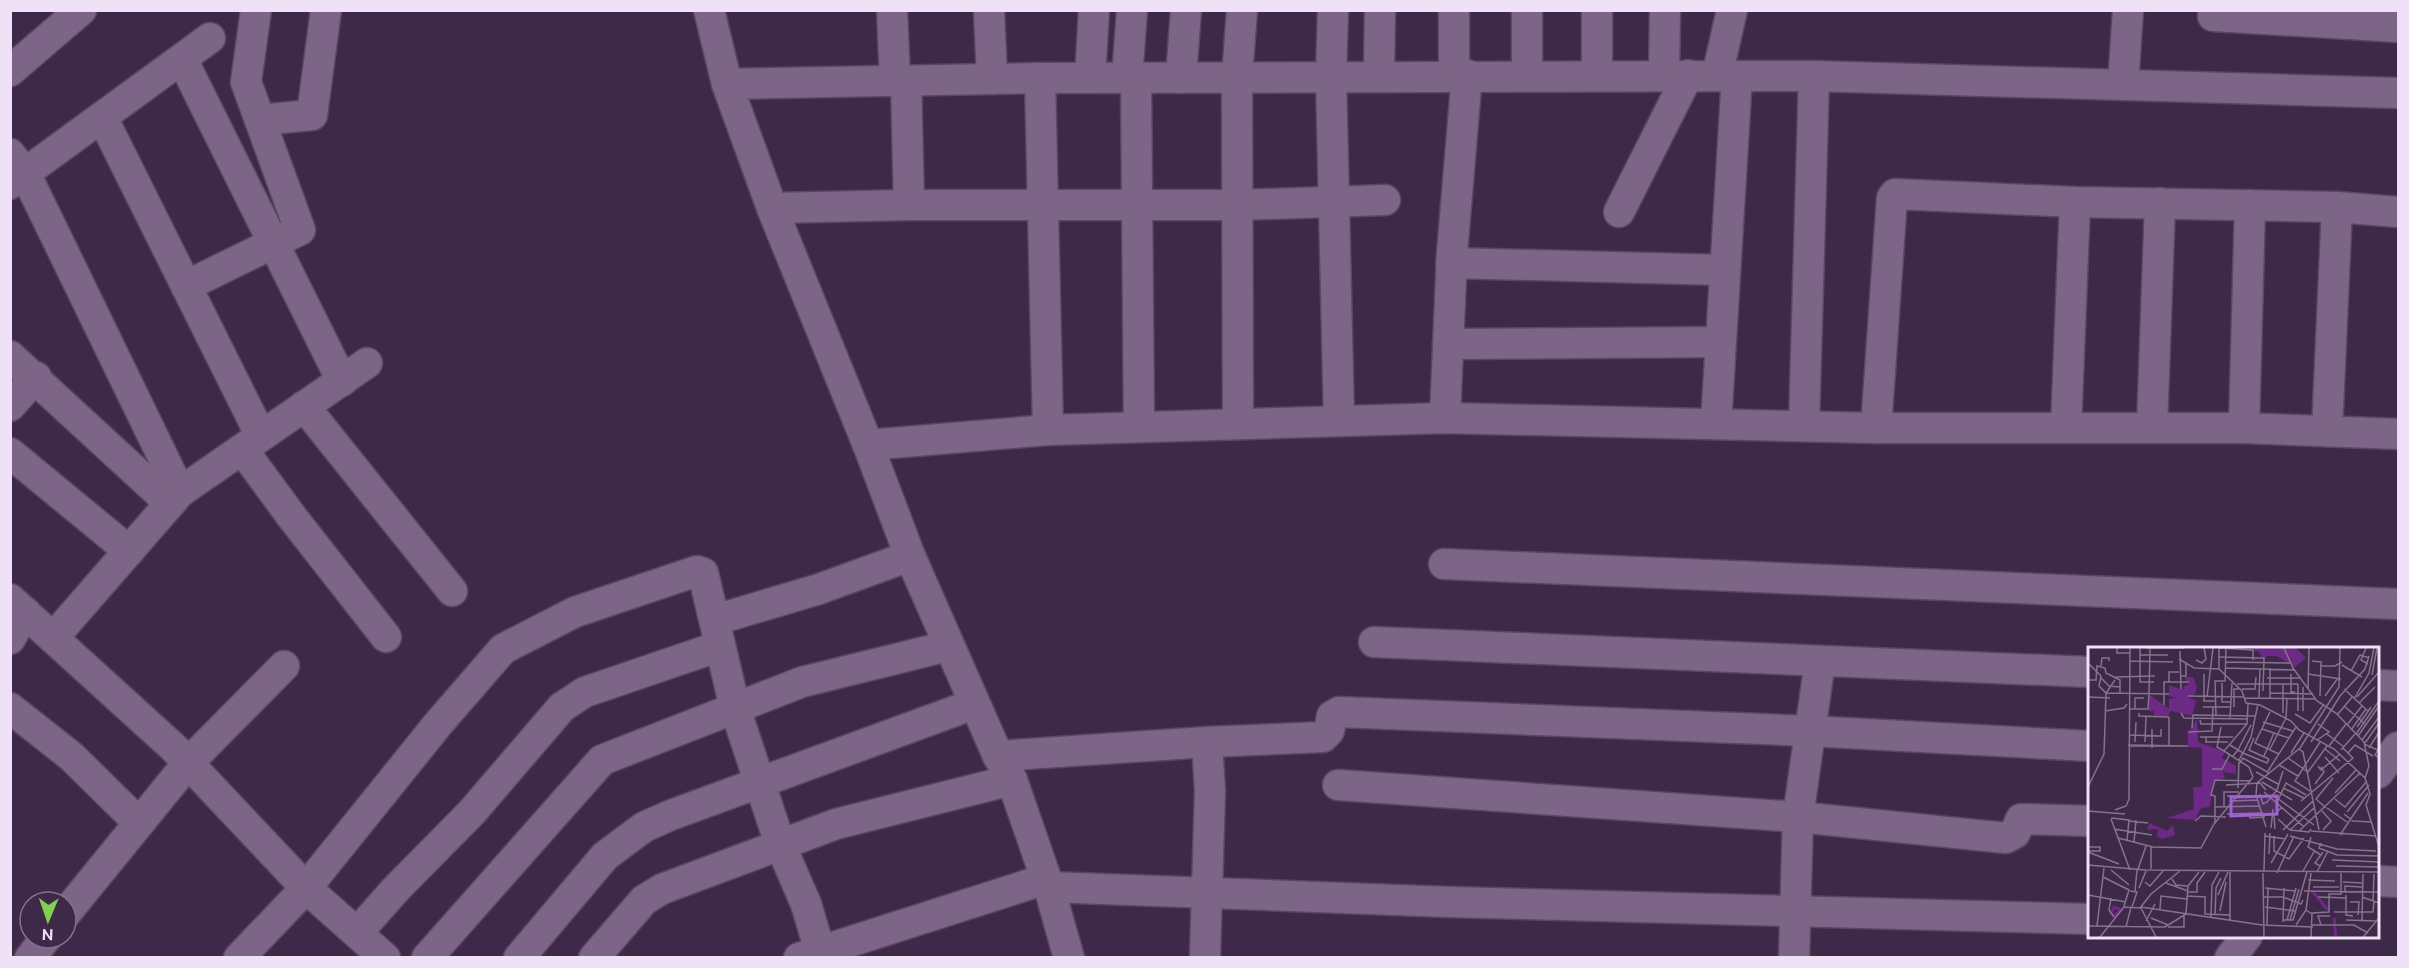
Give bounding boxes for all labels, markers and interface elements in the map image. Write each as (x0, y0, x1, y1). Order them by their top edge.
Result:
inset map (2088, 647, 2379, 938)
north arrow (18, 890, 78, 950)
text: N (41, 926, 54, 944)

